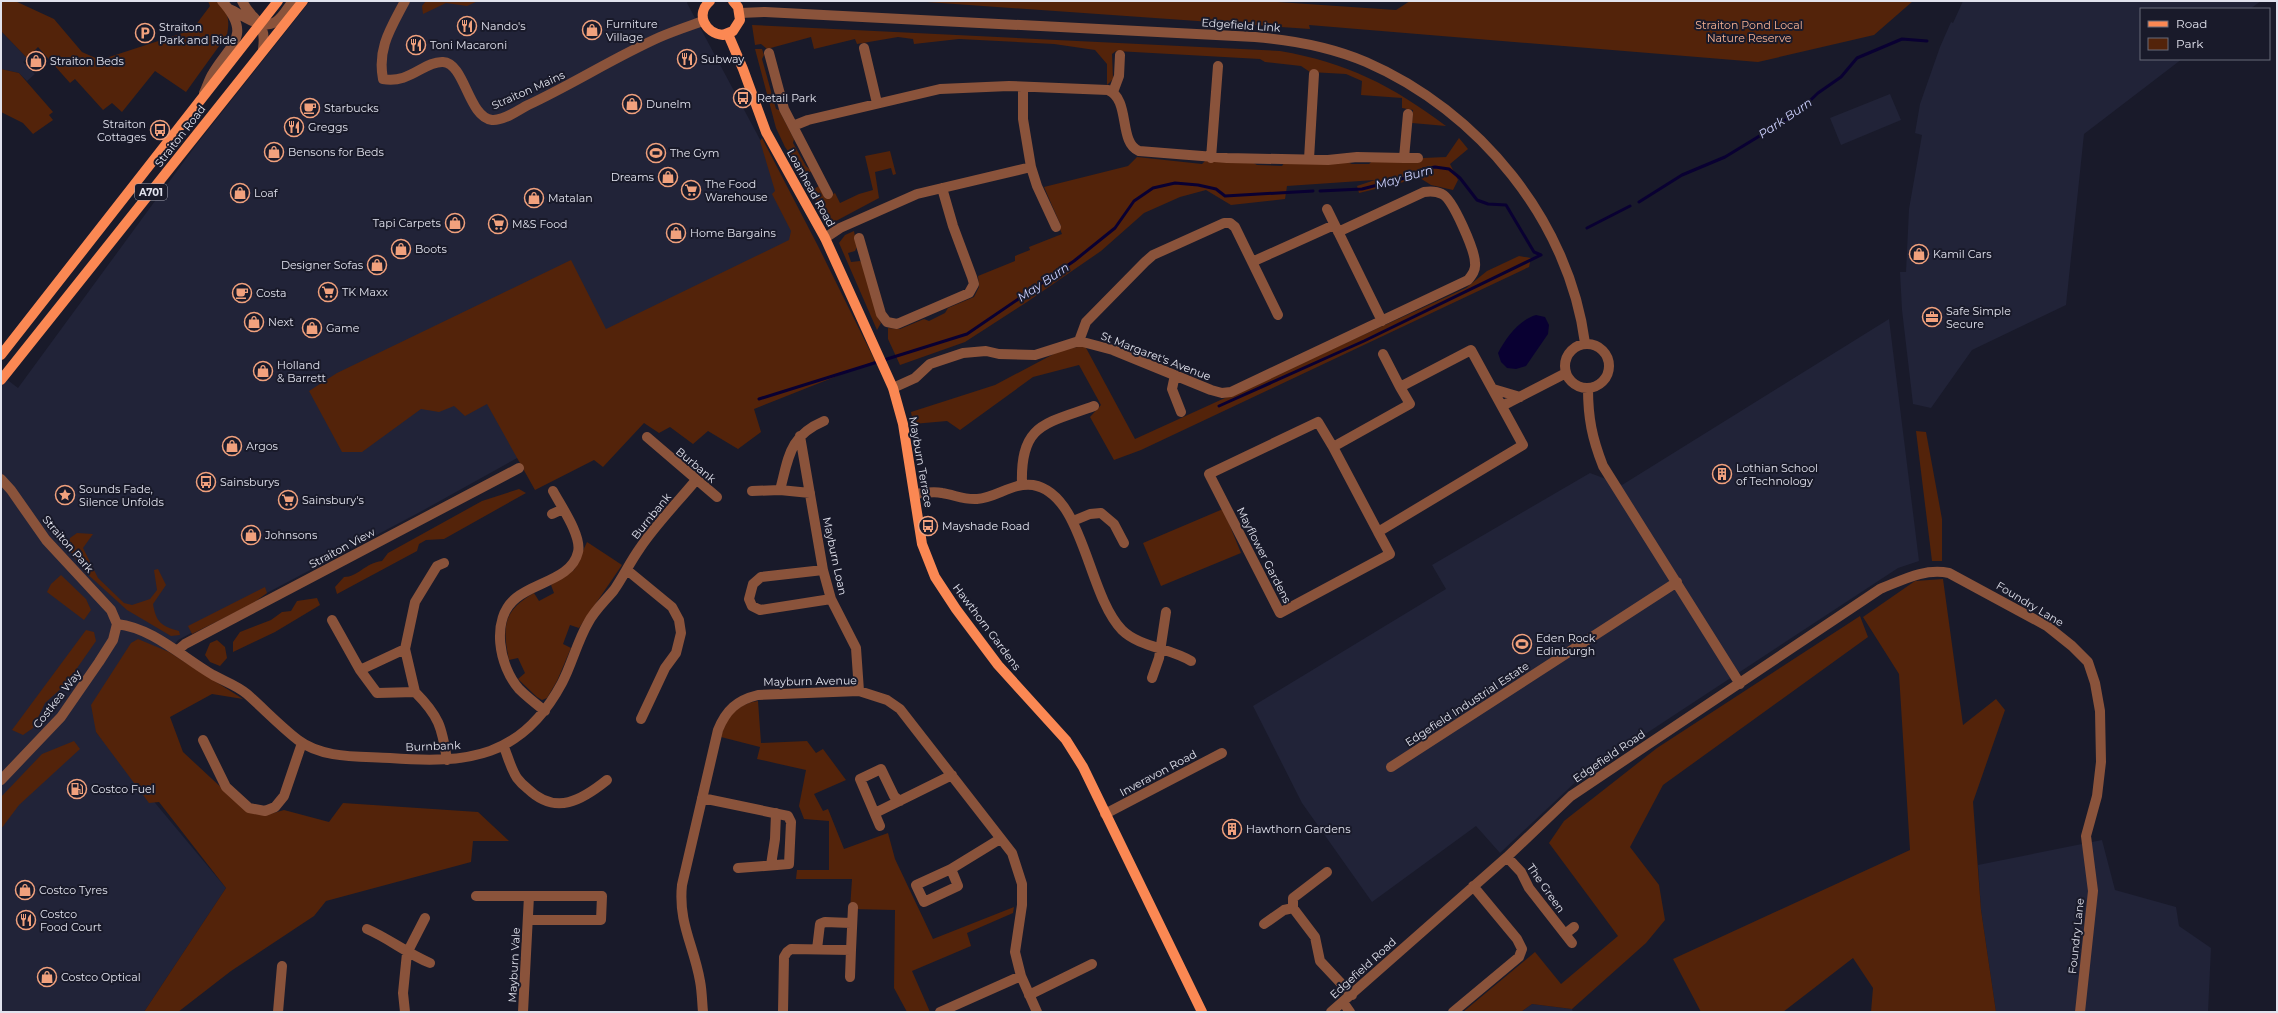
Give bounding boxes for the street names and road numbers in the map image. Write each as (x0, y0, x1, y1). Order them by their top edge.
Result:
street label: Edgefield Link (1201, 15, 1281, 35)
street label: Straiton Mains (489, 67, 567, 112)
street label: Straiton Road (151, 102, 209, 170)
street label: Loanhead Road (784, 147, 838, 229)
road number: A701 (135, 184, 167, 200)
street label: St Margaret's Avenue (1099, 329, 1213, 384)
street label: Mayburn Terrace (906, 415, 936, 509)
street label: Burbank (673, 444, 719, 486)
street label: Burnbank (628, 490, 674, 542)
street label: Mayflower Gardens (1234, 505, 1295, 606)
street label: Straiton Park (39, 513, 97, 576)
street label: Mayburn Loan (820, 516, 850, 596)
street label: Straiton View (307, 525, 378, 571)
street label: Foundry Lane (1994, 578, 2067, 630)
street label: Hawthorn Gardens (950, 581, 1024, 674)
street label: Edgefield Industrial Estate (1402, 658, 1532, 749)
street label: Costkea Way (30, 667, 84, 731)
street label: Mayburn Avenue (763, 673, 857, 689)
street label: Edgefield Road (1570, 727, 1648, 785)
street label: Burnbank (405, 738, 461, 754)
street label: Inveravon Road (1117, 747, 1199, 799)
street label: The Green (1524, 861, 1568, 915)
street label: Foundry Lane (2065, 897, 2087, 975)
street label: Mayburn Vale (505, 927, 523, 1003)
street label: Edgefield Road (1327, 935, 1399, 1001)

